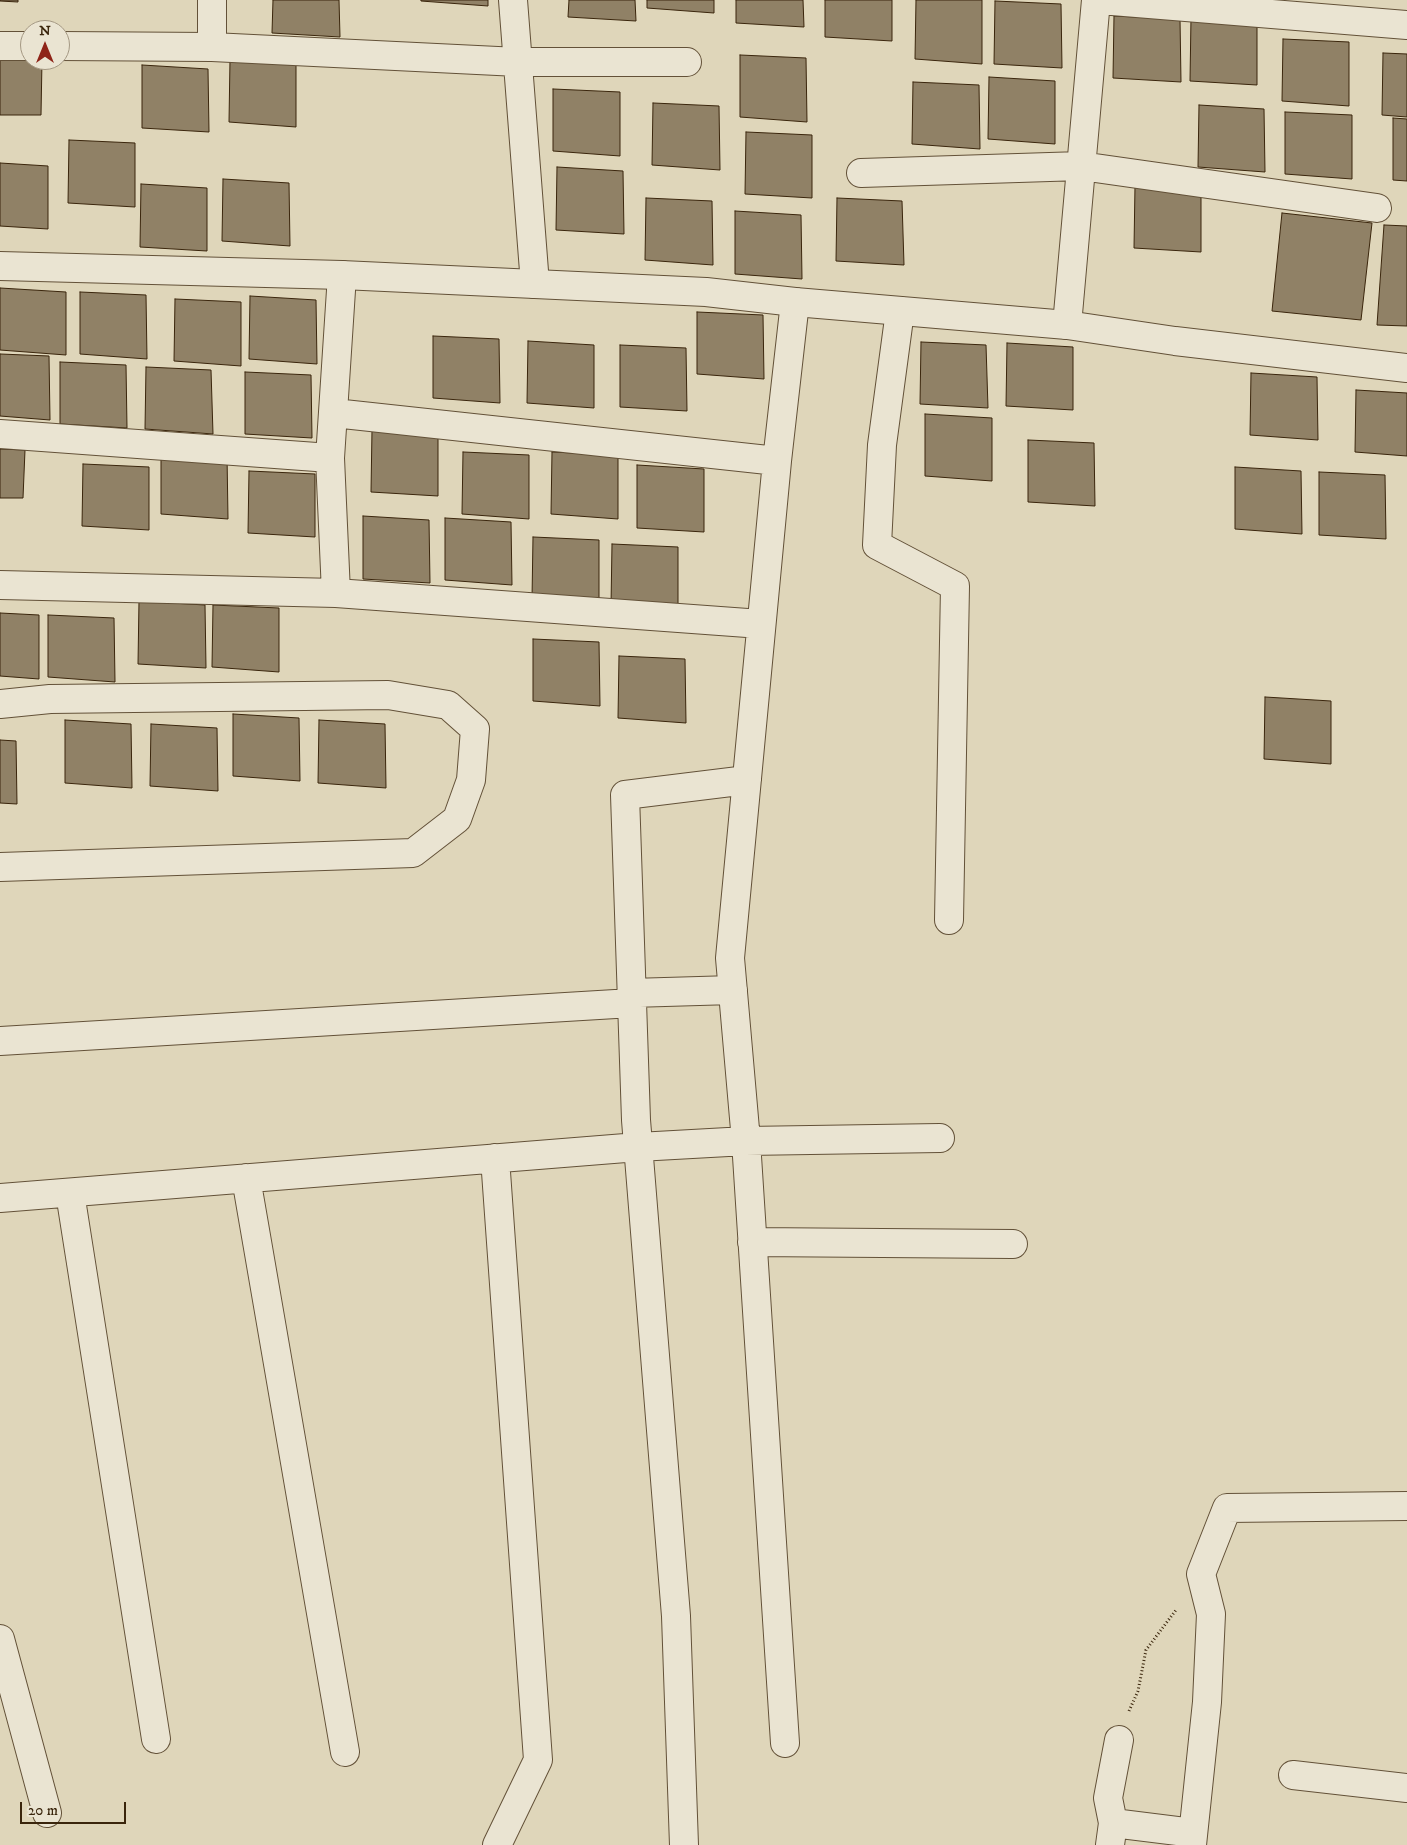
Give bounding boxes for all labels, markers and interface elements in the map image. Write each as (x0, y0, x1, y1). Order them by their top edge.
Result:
north arrow (20, 20, 70, 70)
text: N (39, 22, 51, 40)
scale bar (22, 1792, 129, 1824)
text: 20 m (28, 1801, 58, 1820)

